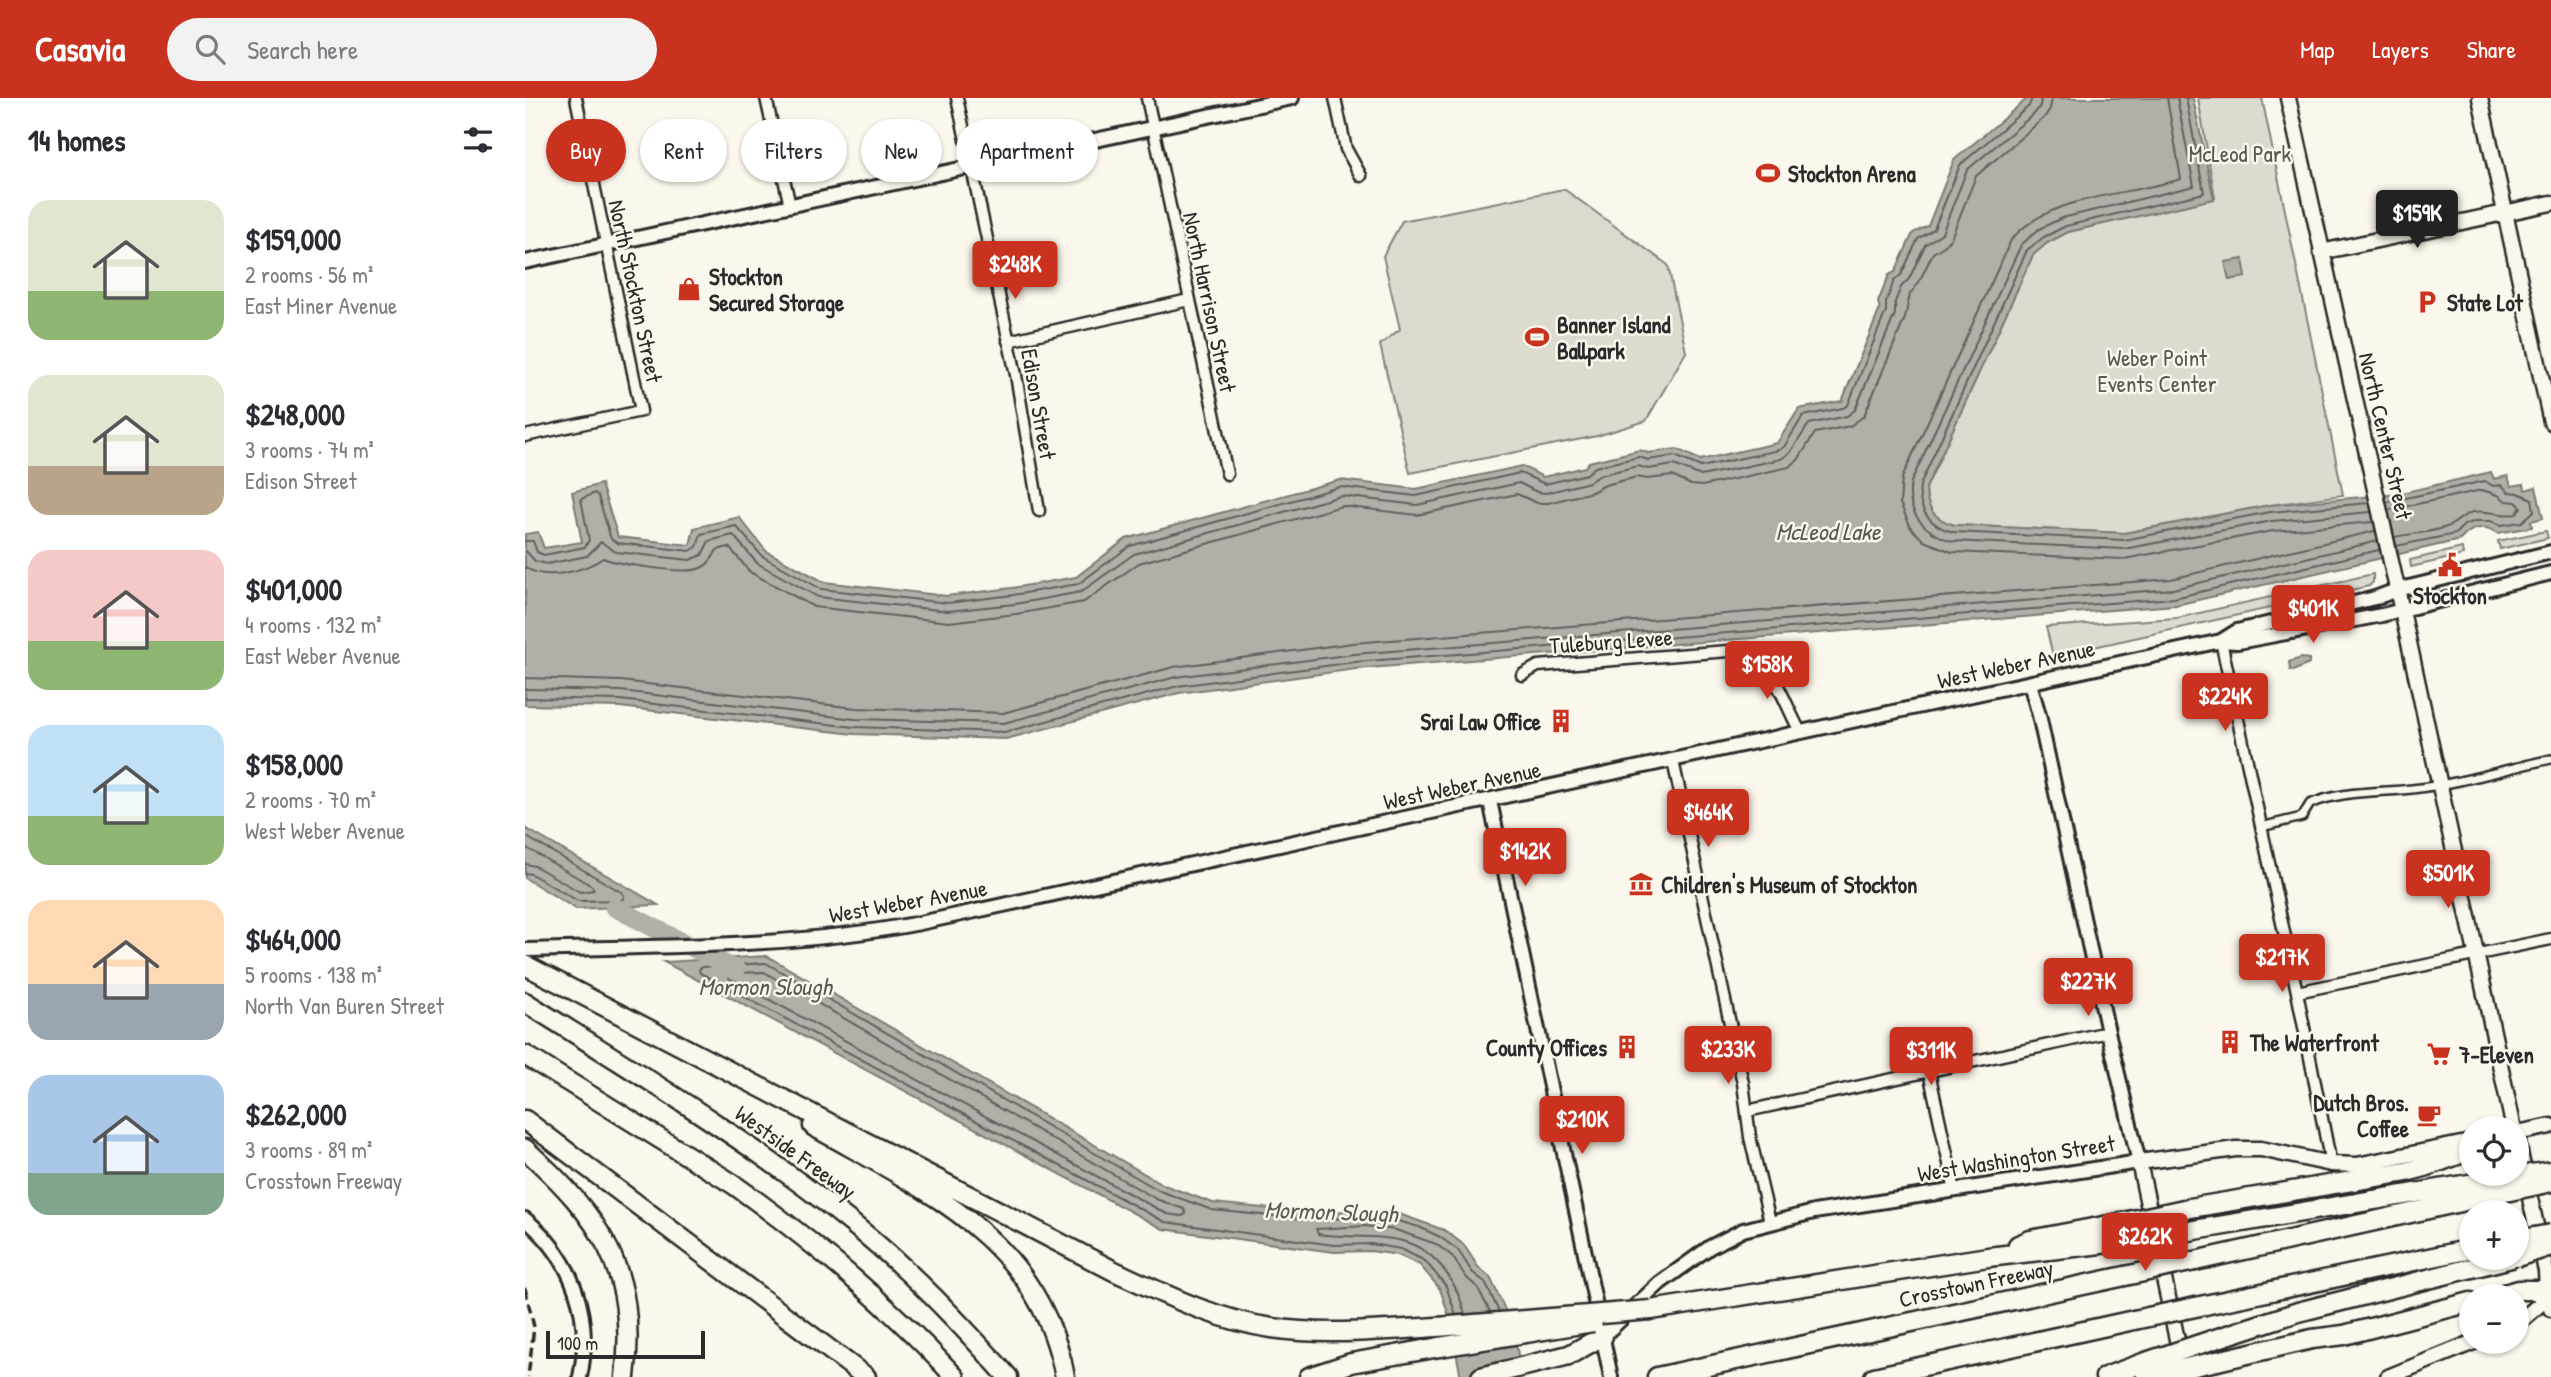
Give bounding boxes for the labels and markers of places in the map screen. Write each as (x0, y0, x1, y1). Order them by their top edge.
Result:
place label: Stockton Arena (1788, 158, 1916, 189)
sports icon: Stockton Arena (1754, 159, 1782, 187)
pin: $159K (2368, 190, 2466, 250)
pin: $248K (966, 242, 1064, 301)
place label: Stockton Secured Storage (709, 261, 845, 319)
shop icon: Stockton Secured Storage (675, 275, 703, 303)
place label: State Lot (2447, 287, 2524, 318)
parking icon: State Lot (2413, 288, 2441, 316)
place label: Banner Island Ballpark (1557, 309, 1671, 367)
sports icon: Banner Island Ballpark (1523, 323, 1551, 351)
public building icon: Stockton (2436, 551, 2464, 579)
place label: Stockton (2413, 580, 2487, 611)
pin: $401K (2264, 586, 2362, 645)
pin: $158K (1718, 642, 1816, 701)
pin: $224K (2176, 674, 2274, 733)
place label: Srai Law Office (1421, 706, 1542, 737)
building icon: Srai Law Office (1547, 707, 1575, 735)
pin: $464K (1659, 790, 1757, 849)
pin: $142K (1476, 828, 1574, 888)
pin: $501K (2399, 850, 2497, 910)
place label: Children's Museum of Stockton (1661, 869, 1917, 900)
museum icon: Children's Museum of Stockton (1627, 870, 1655, 898)
pin: $217K (2233, 934, 2331, 994)
pin: $227K (2039, 958, 2137, 1018)
pin: $233K (1679, 1026, 1777, 1086)
place label: The Waterfront (2249, 1027, 2380, 1058)
pin: $311K (1882, 1028, 1980, 1087)
building icon: The Waterfront (2216, 1028, 2244, 1056)
place label: County Offices (1486, 1032, 1607, 1064)
building icon: County Offices (1613, 1033, 1641, 1061)
place label: 7-Eleven (2458, 1039, 2534, 1070)
supermarket icon: 7-Eleven (2425, 1040, 2453, 1068)
place label: Dutch Bros. Coffee (2314, 1087, 2410, 1144)
pin: $210K (1533, 1096, 1631, 1156)
cafe icon: Dutch Bros. Coffee (2415, 1101, 2443, 1129)
pin: $262K (2096, 1214, 2194, 1273)

